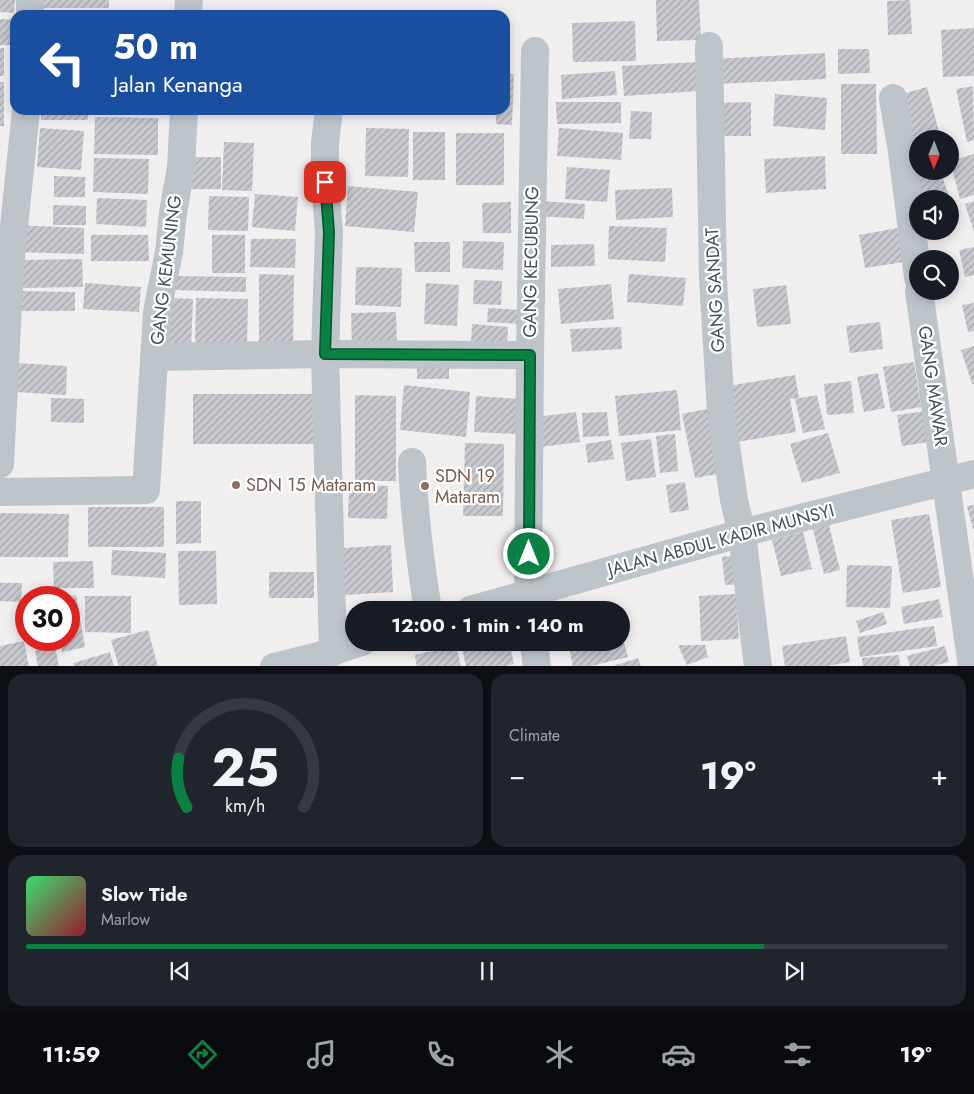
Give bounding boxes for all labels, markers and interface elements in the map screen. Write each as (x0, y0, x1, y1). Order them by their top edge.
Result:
text: 50 m (113, 22, 198, 72)
icon: left (30, 30, 95, 95)
text: Jalan Kenanga (113, 68, 243, 100)
north arrow (909, 130, 959, 180)
map controls (909, 130, 959, 300)
pin (304, 161, 346, 203)
icon: arrive (311, 168, 339, 196)
street label: GANG KECUBUNG (517, 186, 545, 338)
button: sound (909, 190, 959, 240)
street label: GANG KEMUNING (144, 194, 188, 346)
street label: GANG SANDAT (699, 226, 731, 353)
button: search (909, 250, 959, 300)
street label: GANG MAWAR (912, 324, 954, 448)
place label: SDN 19 Mataram (435, 463, 500, 510)
place label: SDN 15 Mataram (246, 472, 376, 498)
marker: SDN 15 Mataram (230, 479, 242, 491)
marker: SDN 19 Mataram (419, 480, 431, 492)
street label: JALAN ABDUL KADIR MUNSYI (603, 497, 837, 583)
position arrow (502, 527, 554, 579)
speed limit sign: 30 (15, 586, 80, 651)
text: 12:00 · 1 min · 140 m (391, 612, 584, 639)
text: Climate (509, 724, 560, 747)
text: 25 (212, 730, 279, 806)
text: 19° (700, 748, 756, 803)
text: − (509, 755, 526, 796)
text: + (931, 755, 948, 796)
text: km/h (225, 793, 266, 819)
text: Slow Tide (101, 881, 188, 908)
text: Marlow (101, 908, 150, 931)
icon: previous (166, 957, 194, 985)
icon: pause (473, 957, 501, 985)
icon: next (780, 957, 808, 985)
icon: directions (185, 1037, 220, 1072)
icon: music (304, 1037, 339, 1072)
icon: phone (423, 1037, 458, 1072)
icon: climate (542, 1037, 577, 1072)
icon: car (661, 1037, 696, 1072)
icon: filters (780, 1037, 815, 1072)
text: 11:59 (42, 1038, 100, 1070)
text: 19° (899, 1038, 932, 1070)

